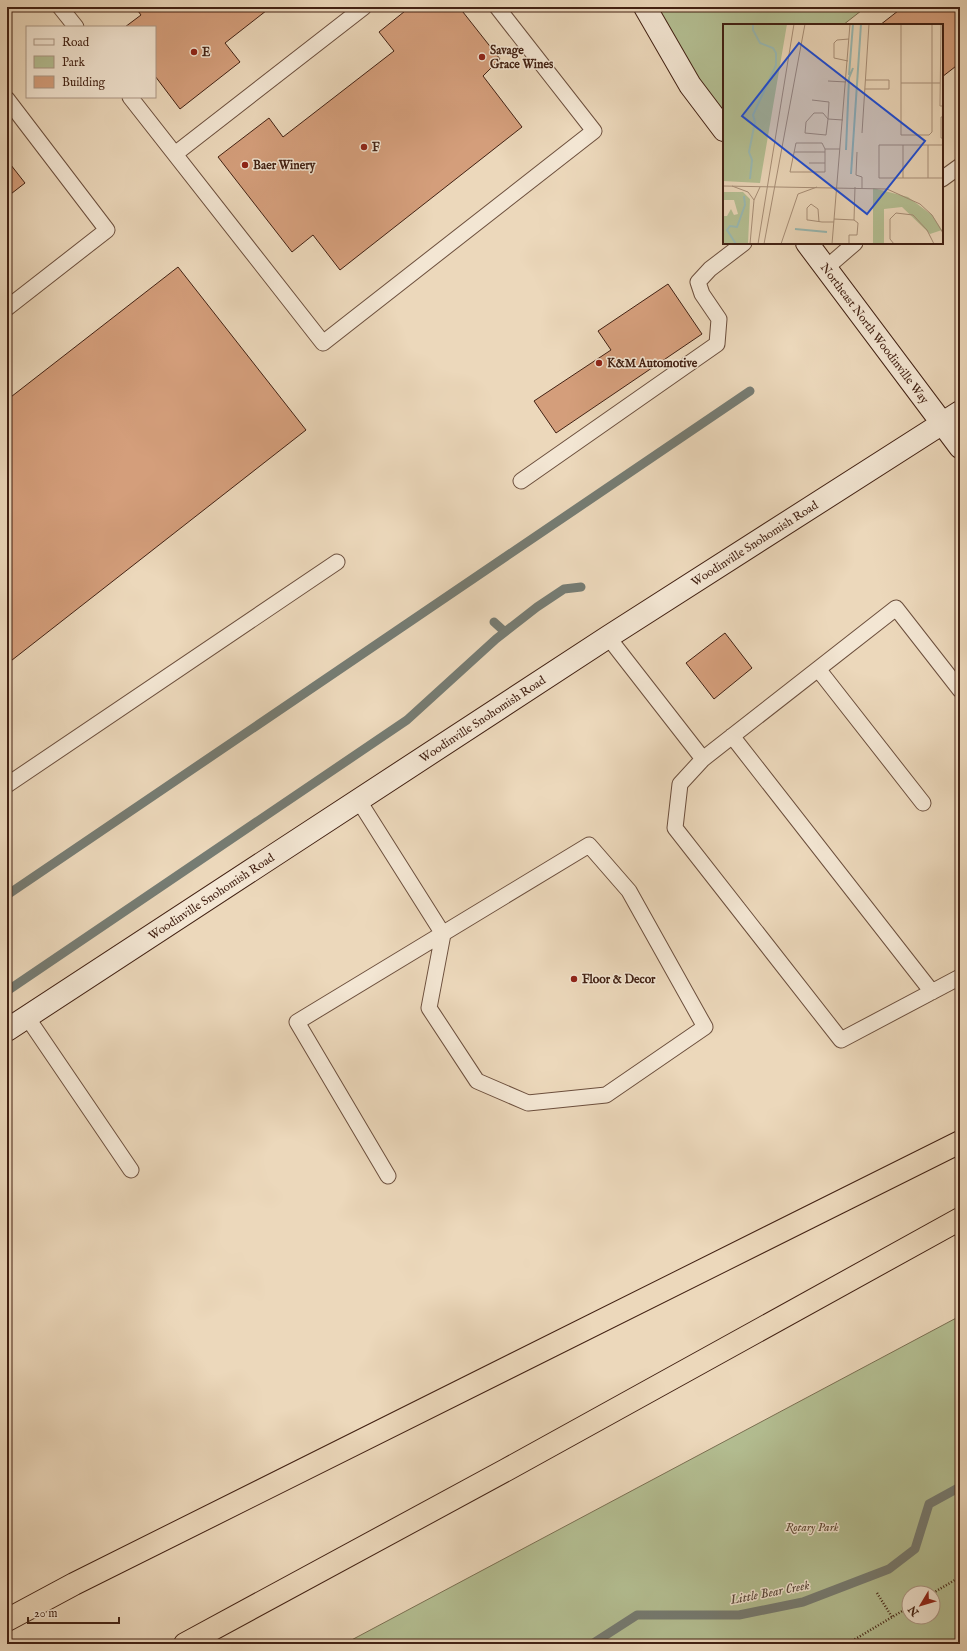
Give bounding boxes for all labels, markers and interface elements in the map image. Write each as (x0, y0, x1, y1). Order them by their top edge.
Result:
inset map (723, 24, 943, 244)
legend (26, 26, 156, 98)
text: Road (62, 35, 90, 50)
place label: Savage Grace Wines (490, 43, 554, 72)
place label: E (202, 45, 211, 60)
marker: E (189, 47, 199, 57)
marker: Savage Grace Wines (477, 52, 487, 62)
text: Park (62, 55, 85, 70)
text: Building (62, 75, 106, 90)
place label: F (372, 140, 380, 155)
marker: F (359, 142, 369, 152)
place label: Baer Winery (253, 158, 317, 174)
marker: Baer Winery (240, 160, 250, 170)
street label: Northeast North Woodinville Way (817, 260, 932, 407)
place label: K&M Automotive (607, 356, 698, 371)
marker: K&M Automotive (594, 358, 604, 368)
street label: Woodinville Snohomish Road (688, 497, 821, 589)
street label: Woodinville Snohomish Road (417, 672, 549, 766)
street label: Woodinville Snohomish Road (145, 849, 278, 943)
place label: Floor & Decor (582, 972, 656, 987)
marker: Floor & Decor (569, 974, 579, 984)
park label: Rotary Park (785, 1520, 839, 1535)
water label: Little Bear Creek (728, 1577, 812, 1609)
north arrow (901, 1585, 941, 1625)
scale bar (28, 1599, 119, 1625)
text: N (905, 1602, 923, 1619)
text: 20 m (34, 1606, 57, 1621)

